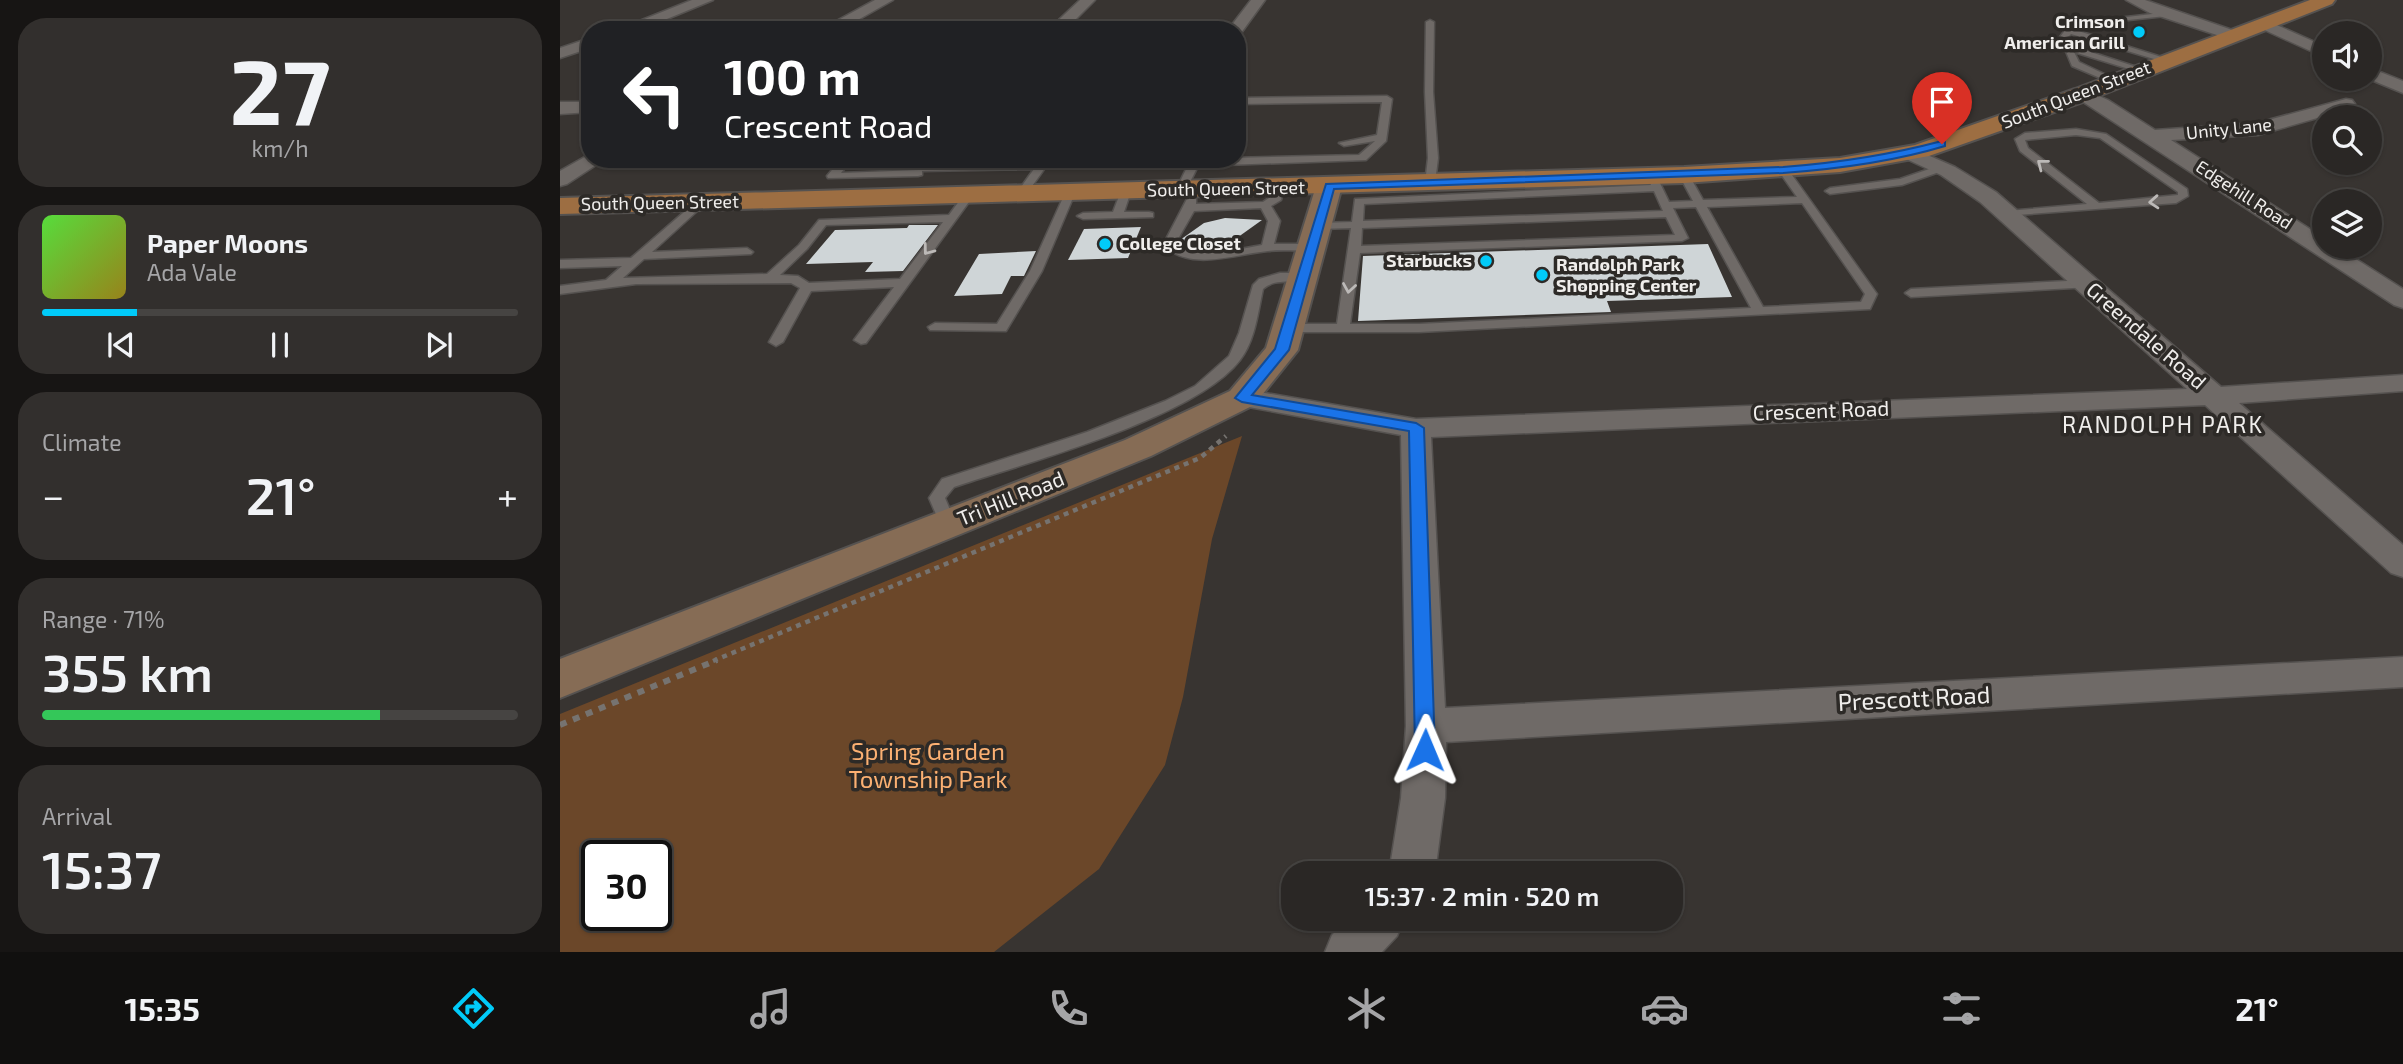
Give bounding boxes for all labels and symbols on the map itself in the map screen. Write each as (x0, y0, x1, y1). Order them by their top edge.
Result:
place label: Crimson American Grill (2004, 10, 2125, 53)
marker: Crimson American Grill (2131, 24, 2147, 40)
street label: South Queen Street (1998, 55, 2153, 133)
pin (1912, 72, 1972, 144)
street label: Unity Lane (2185, 113, 2273, 143)
street label: Edgehill Road (2192, 155, 2297, 234)
one-way arrow (2038, 159, 2050, 172)
street label: South Queen Street (1147, 176, 1305, 200)
street label: South Queen Street (581, 190, 739, 214)
one-way arrow (2148, 194, 2159, 209)
place label: College Closet (1119, 232, 1241, 254)
marker: College Closet (1097, 236, 1113, 252)
one-way arrow (923, 242, 936, 255)
place label: Starbucks (1386, 249, 1472, 271)
marker: Starbucks (1478, 253, 1494, 269)
place label: Randolph Park Shopping Center (1556, 253, 1697, 296)
marker: Randolph Park Shopping Center (1534, 267, 1550, 283)
street label: Greendale Road (2082, 276, 2212, 394)
one-way arrow (1342, 282, 1357, 294)
street label: Crescent Road (1752, 395, 1890, 424)
district label: RANDOLPH PARK (2062, 410, 2264, 438)
street label: Tri Hill Road (953, 465, 1067, 530)
street label: Prescott Road (1837, 679, 1991, 716)
position arrow (1388, 713, 1462, 787)
park label: Spring Garden Township Park (849, 736, 1007, 793)
speed limit sign: 30 (581, 840, 672, 931)

